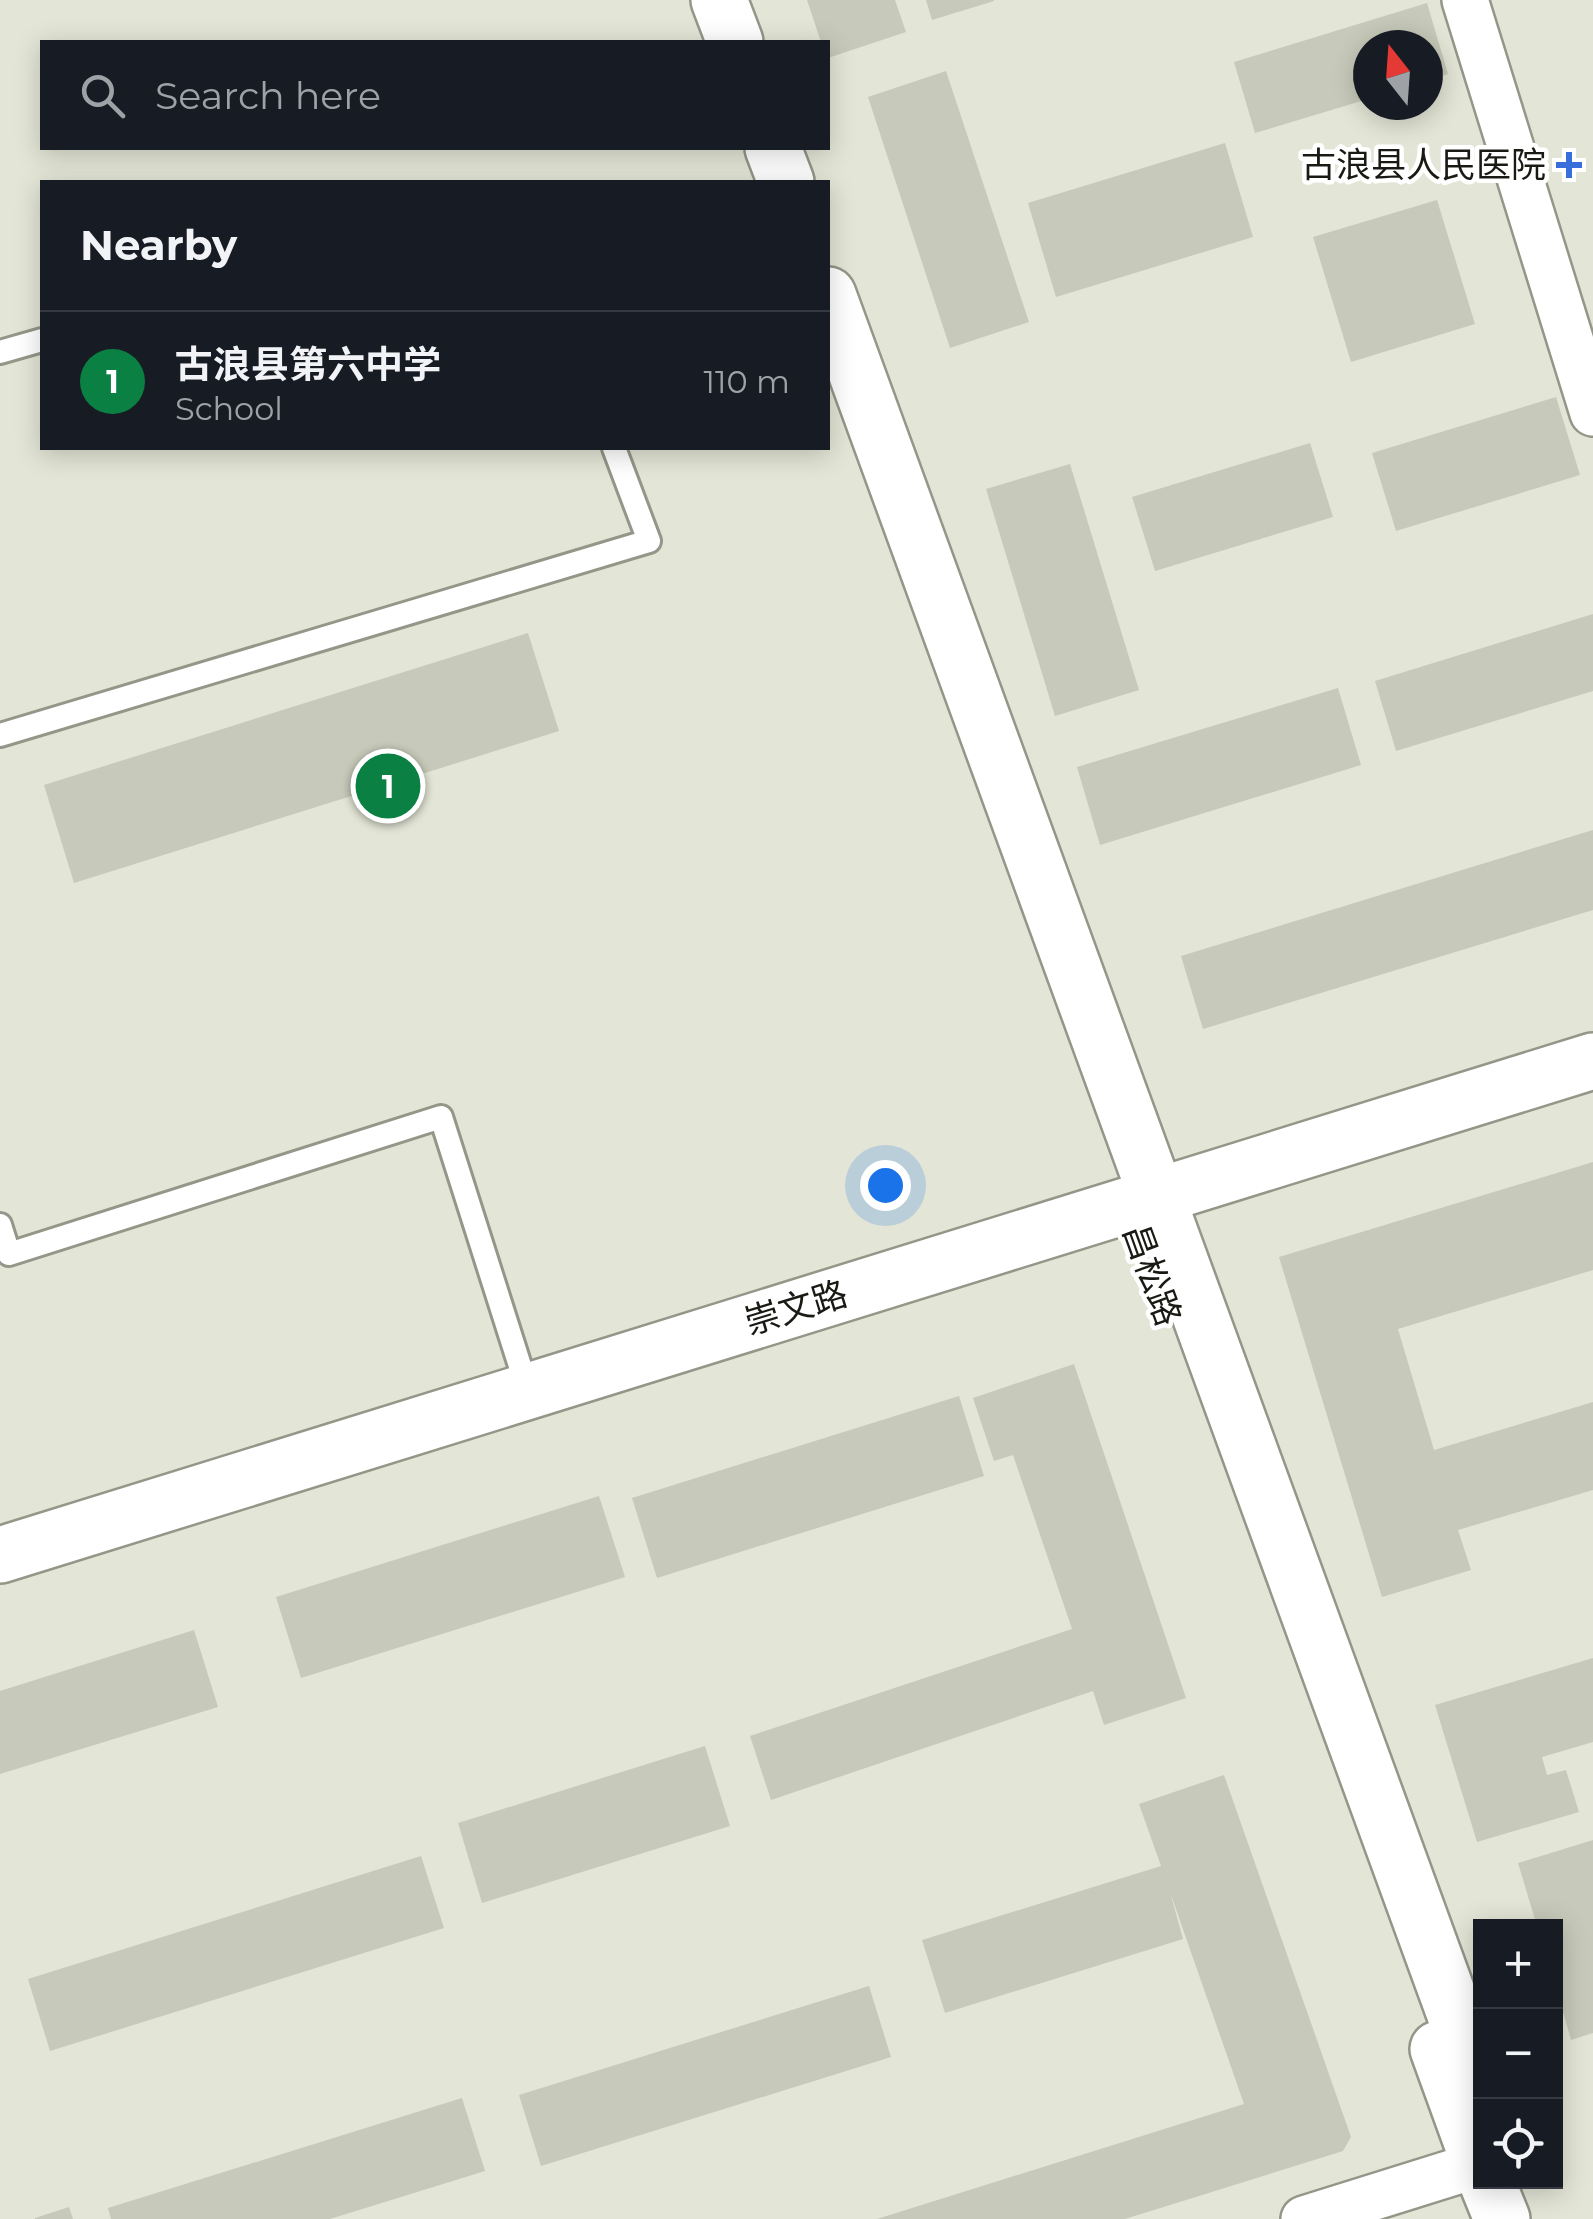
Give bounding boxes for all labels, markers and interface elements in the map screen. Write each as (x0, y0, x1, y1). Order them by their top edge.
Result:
north arrow (1353, 30, 1443, 120)
search box (40, 40, 830, 150)
icon: search (75, 68, 130, 123)
text: Search here (155, 72, 381, 119)
place label: 古浪县人民医院 (1301, 143, 1546, 186)
marker: 古浪县人民医院 (1556, 152, 1582, 178)
text: Nearby (80, 219, 237, 271)
text: 古浪县第六中学 (175, 341, 441, 388)
text: 1 (106, 362, 119, 401)
text: 110 m (703, 362, 790, 401)
text: School (175, 389, 283, 428)
pin: 1 (356, 748, 420, 824)
your location (860, 1160, 911, 1211)
street label: 昌松路 (1114, 1218, 1191, 1332)
street label: 崇文路 (739, 1272, 852, 1343)
map controls (1473, 1919, 1563, 2189)
button: + (1473, 1919, 1563, 2009)
button: − (1473, 2009, 1563, 2099)
button: locate (1473, 2099, 1563, 2189)

